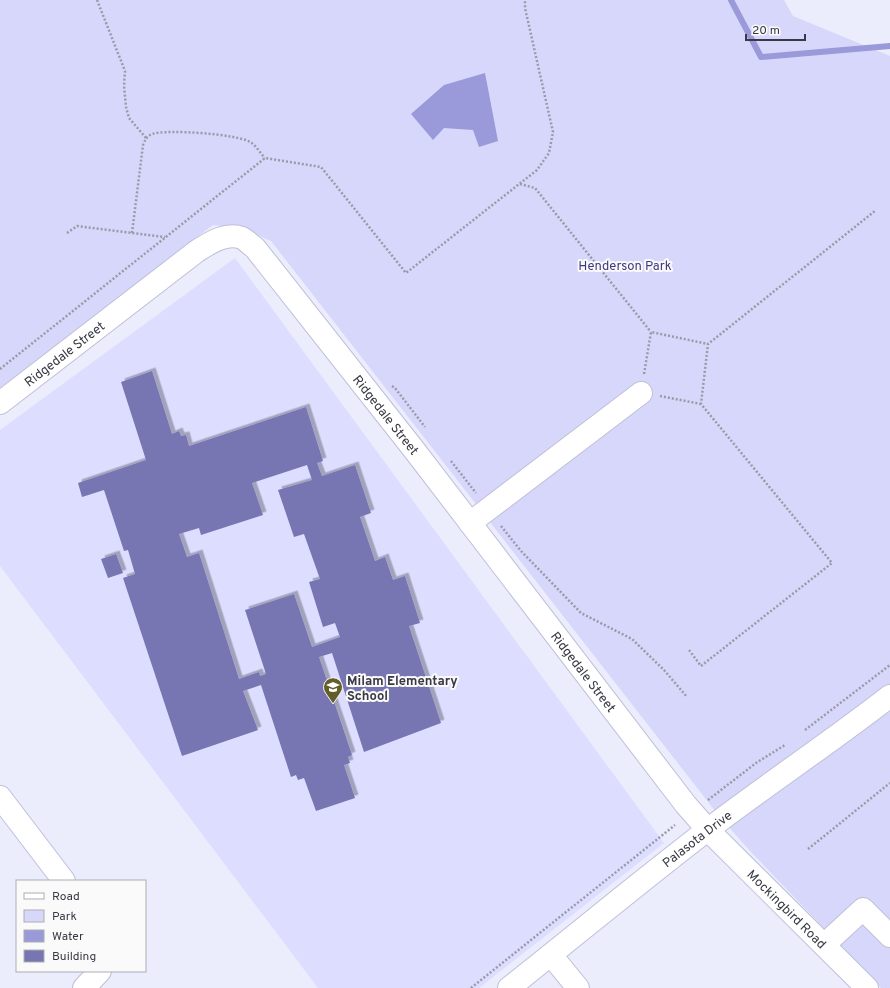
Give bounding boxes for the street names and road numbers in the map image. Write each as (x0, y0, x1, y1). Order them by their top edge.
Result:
street label: Ridgedale Street (22, 319, 109, 391)
street label: Ridgedale Street (348, 373, 421, 459)
street label: Ridgedale Street (546, 629, 618, 716)
street label: Palasota Drive (660, 808, 736, 872)
street label: Mockingbird Road (743, 867, 829, 953)

